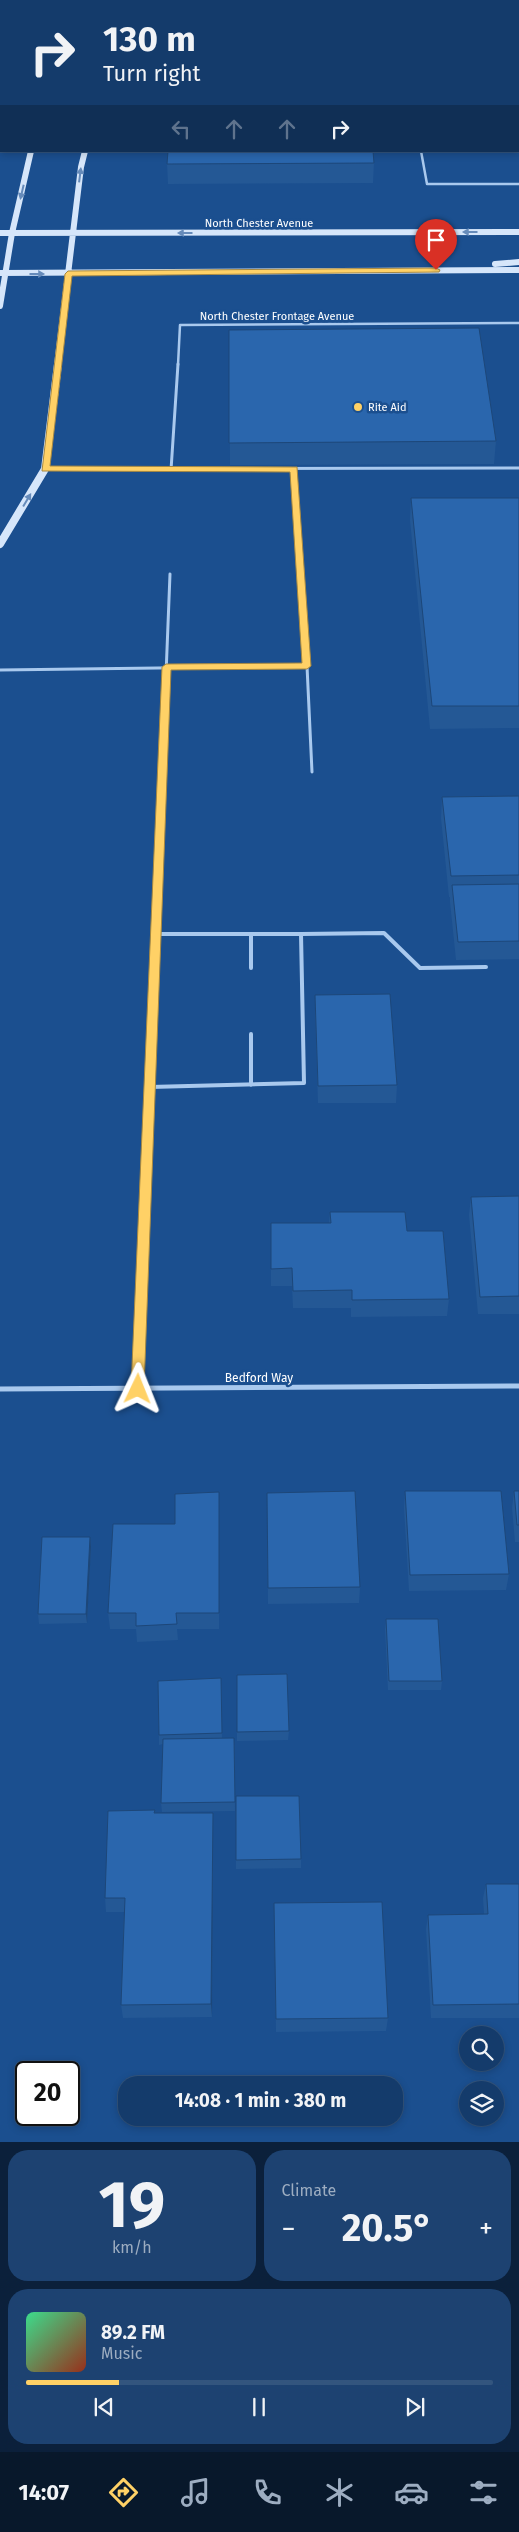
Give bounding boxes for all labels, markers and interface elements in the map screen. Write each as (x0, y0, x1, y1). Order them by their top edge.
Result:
text: 130 m (103, 18, 196, 60)
icon: right (20, 20, 85, 85)
text: Turn right (103, 60, 200, 87)
icon: left (167, 115, 195, 143)
icon: ahead (220, 115, 248, 143)
icon: ahead (273, 115, 301, 143)
icon: right (326, 115, 354, 143)
one-way arrow (76, 166, 84, 182)
one-way arrow (17, 185, 25, 201)
street label: North Chester Avenue (205, 217, 313, 230)
pin (415, 219, 457, 270)
icon: arrive (422, 226, 450, 254)
one-way arrow (462, 228, 478, 236)
one-way arrow (177, 229, 193, 237)
one-way arrow (29, 270, 45, 278)
street label: North Chester Frontage Avenue (200, 310, 354, 323)
marker: Rite Aid (352, 401, 364, 413)
place label: Rite Aid (368, 401, 406, 414)
one-way arrow (23, 493, 32, 506)
position arrow (111, 1362, 163, 1414)
street label: Bedford Way (225, 1371, 293, 1385)
map controls (459, 2026, 504, 2126)
button: search (459, 2026, 504, 2071)
speed limit sign: 20 (15, 2061, 80, 2126)
button: layers (459, 2081, 504, 2126)
text: 14:08 · 1 min · 380 m (175, 2089, 346, 2112)
text: 19 (98, 2166, 165, 2244)
text: Climate (282, 2181, 336, 2200)
text: 20.5° (342, 2205, 433, 2251)
text: − (282, 2212, 296, 2245)
text: + (479, 2212, 493, 2245)
text: km/h (112, 2238, 152, 2257)
text: 89.2 FM (101, 2321, 165, 2344)
text: Music (101, 2344, 142, 2363)
icon: previous (90, 2393, 118, 2421)
icon: pause (245, 2393, 273, 2421)
icon: next (401, 2393, 429, 2421)
icon: directions (106, 2475, 141, 2510)
icon: music (178, 2475, 213, 2510)
icon: phone (250, 2475, 285, 2510)
icon: climate (322, 2475, 357, 2510)
icon: car (394, 2475, 429, 2510)
icon: filters (466, 2475, 501, 2510)
text: 14:07 (18, 2479, 69, 2506)

